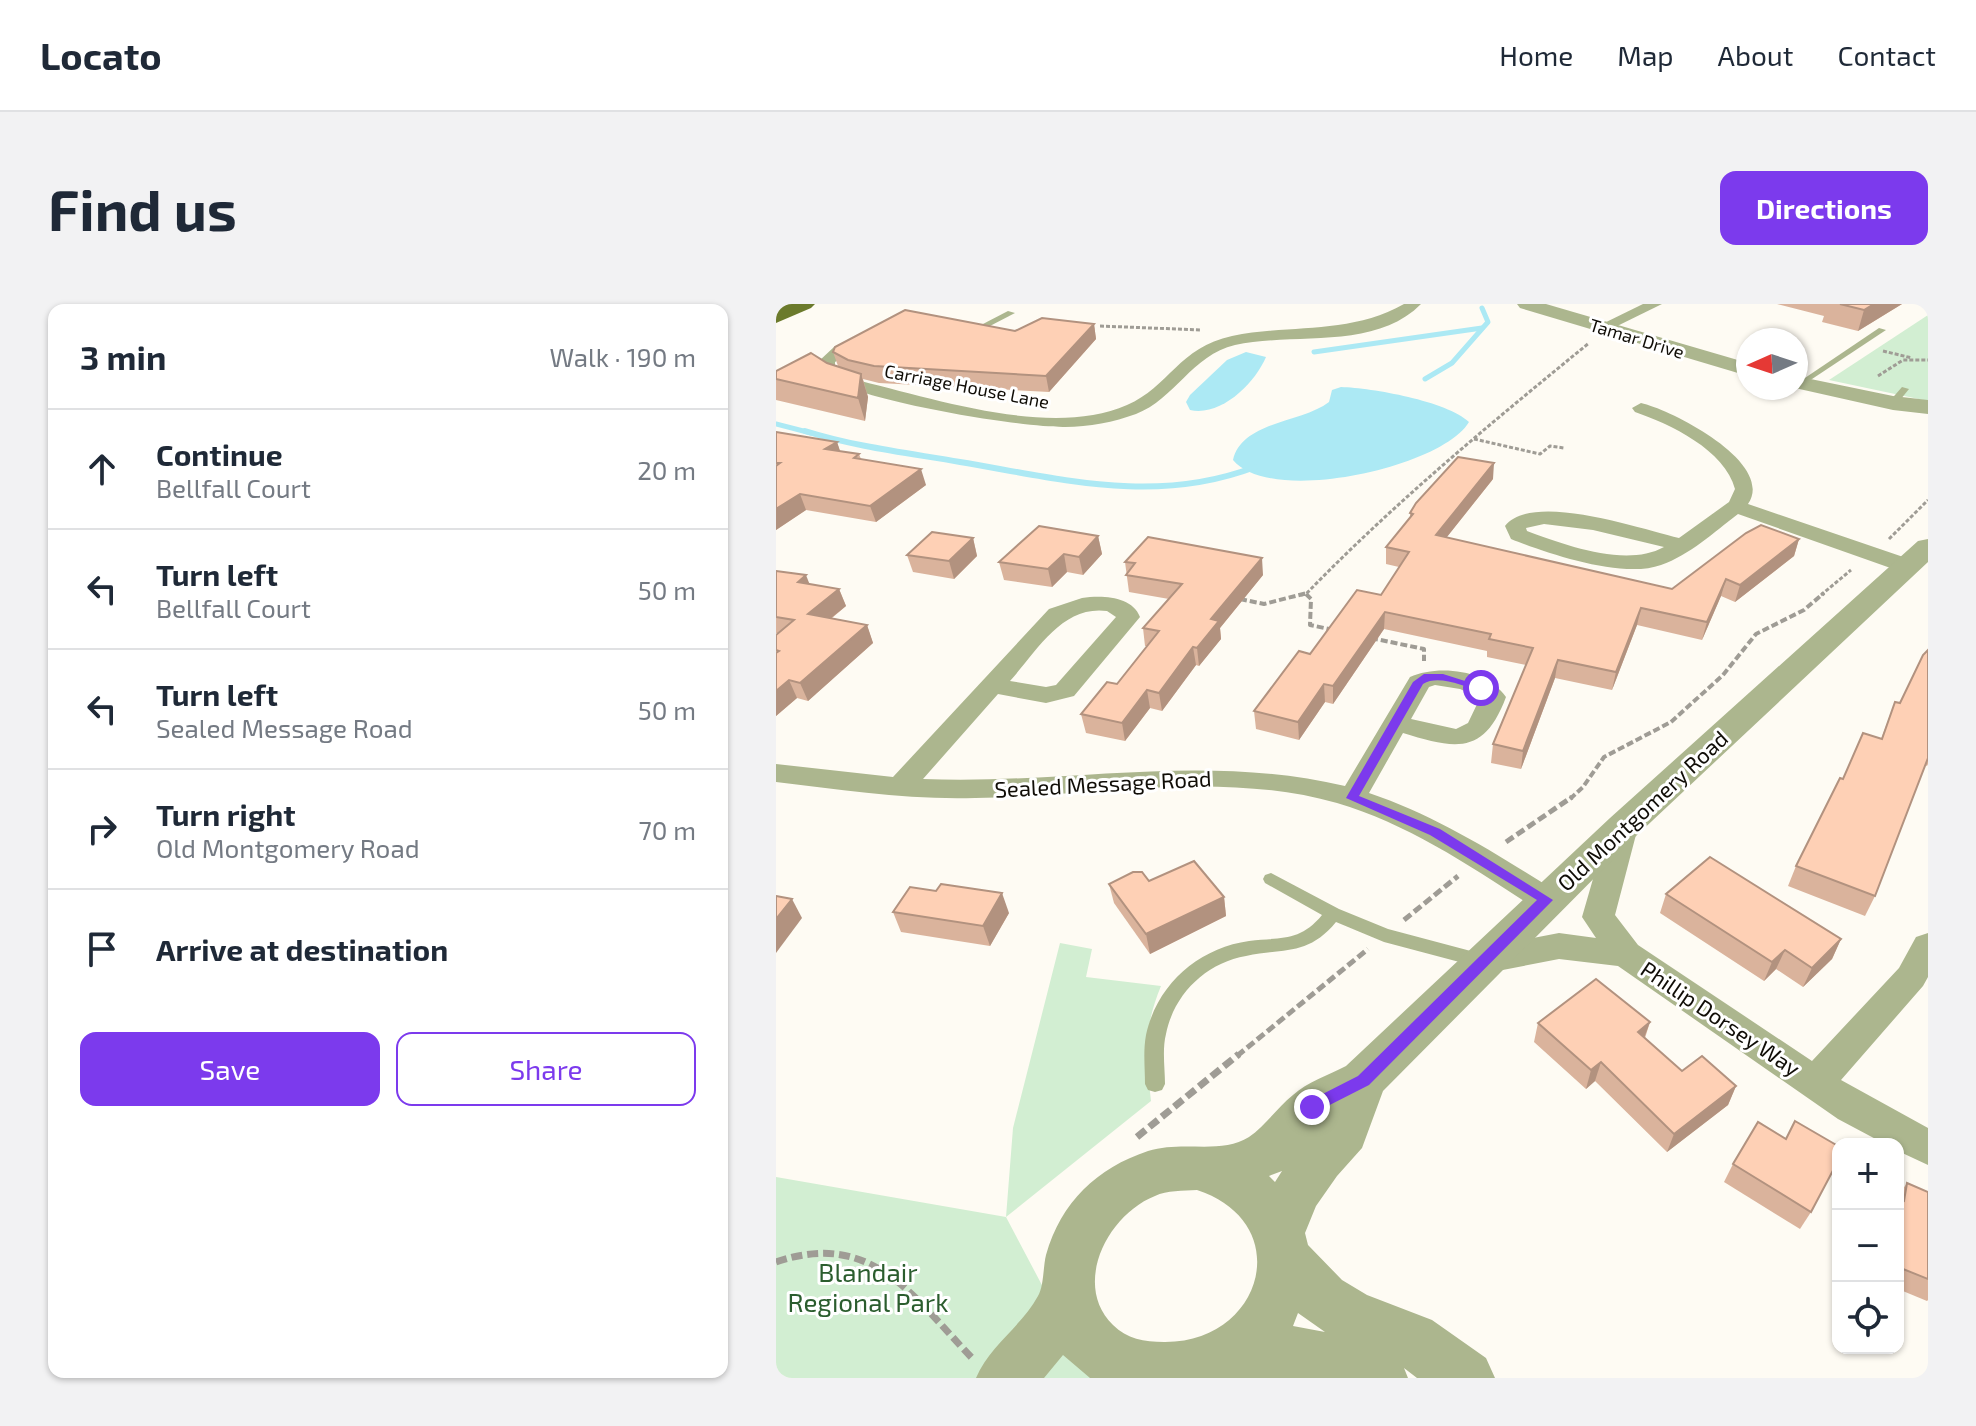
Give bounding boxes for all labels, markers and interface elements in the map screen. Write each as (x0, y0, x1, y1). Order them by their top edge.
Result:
text: Locato (40, 32, 162, 78)
text: Home (1499, 38, 1573, 72)
text: Map (1617, 38, 1674, 72)
text: About (1718, 38, 1793, 72)
text: Contact (1837, 38, 1936, 72)
button: Directions (1720, 171, 1928, 245)
text: Find us (48, 175, 237, 242)
street label: Tamar Drive (1587, 313, 1687, 363)
north arrow (1736, 328, 1808, 400)
text: 3 min (80, 336, 166, 377)
text: Walk · 190 m (549, 341, 696, 372)
street label: Carriage House Lane (883, 359, 1051, 413)
text: Continue (156, 436, 283, 472)
icon: ahead (80, 447, 124, 491)
text: 20 m (637, 454, 696, 485)
text: Bellfall Court (156, 472, 311, 503)
text: Turn left (156, 556, 278, 592)
icon: left (80, 567, 124, 611)
text: 50 m (638, 574, 696, 605)
text: Bellfall Court (156, 592, 311, 623)
route start (1463, 670, 1499, 706)
text: Turn left (156, 676, 278, 712)
icon: left (80, 687, 124, 731)
text: 50 m (638, 694, 696, 725)
text: Sealed Message Road (156, 712, 413, 743)
street label: Old Montgomery Road (1552, 724, 1732, 896)
street label: Sealed Message Road (994, 764, 1212, 802)
text: Turn right (156, 796, 296, 832)
icon: right (80, 807, 124, 851)
text: 70 m (638, 814, 696, 845)
text: Old Montgomery Road (156, 832, 420, 863)
icon: arrive (80, 927, 124, 971)
text: Arrive at destination (156, 931, 448, 967)
street label: Phillip Dorsey Way (1636, 955, 1806, 1081)
button: Save (80, 1032, 380, 1106)
button: Share (396, 1032, 696, 1106)
route end (1294, 1089, 1330, 1125)
map controls (1832, 1138, 1904, 1354)
button: + (1832, 1138, 1904, 1210)
button: − (1832, 1210, 1904, 1282)
park label: Blandair Regional Park (787, 1256, 949, 1317)
button: locate (1832, 1282, 1904, 1354)

